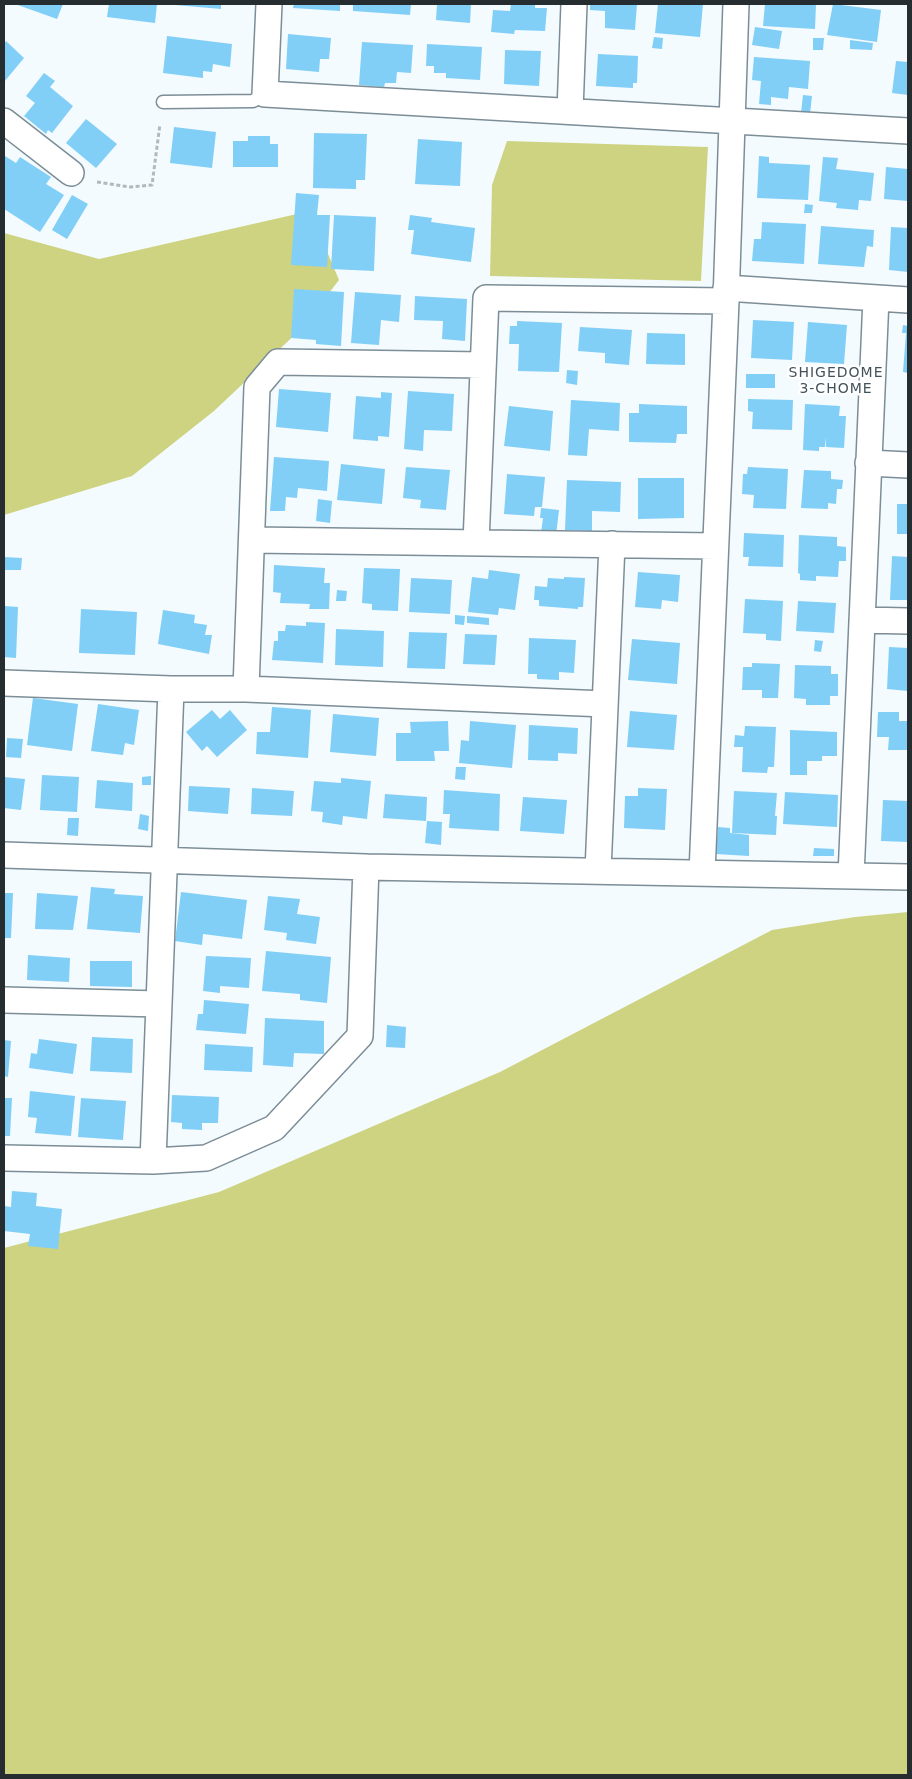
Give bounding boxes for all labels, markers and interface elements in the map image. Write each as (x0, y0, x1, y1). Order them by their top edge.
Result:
district label: SHIGEDOME 3-CHOME (787, 365, 885, 398)

